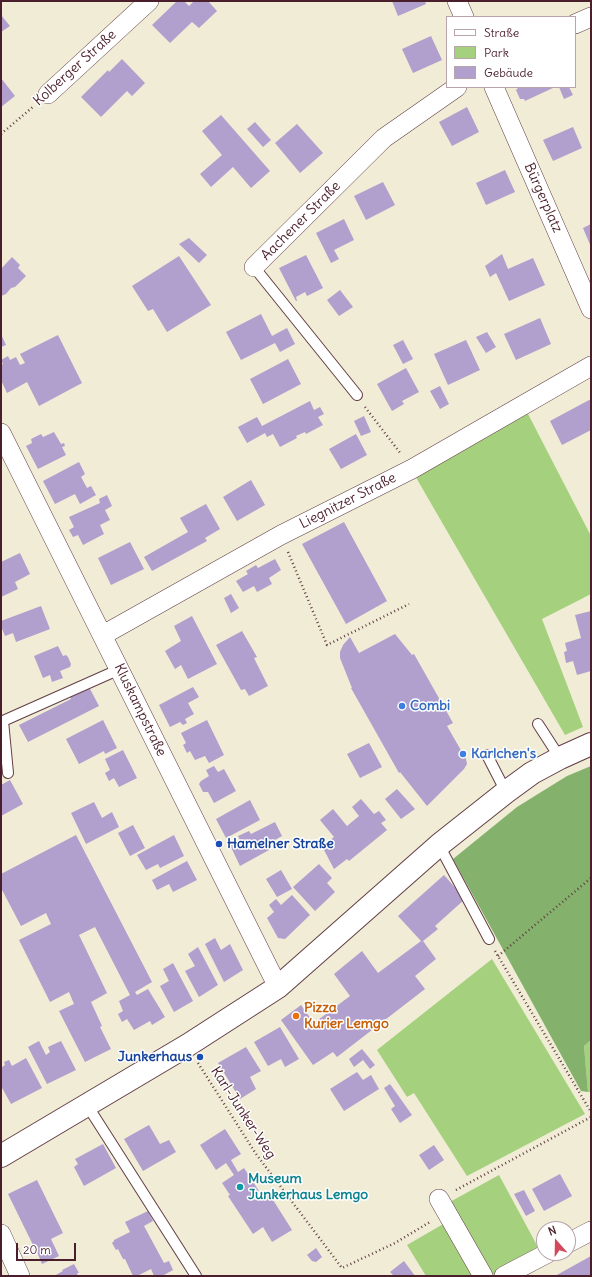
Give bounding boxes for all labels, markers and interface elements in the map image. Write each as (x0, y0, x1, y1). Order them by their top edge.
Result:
legend (446, 16, 576, 88)
text: Straße (484, 25, 519, 40)
street label: Kolberger Straße (30, 26, 120, 110)
text: Park (484, 45, 509, 60)
text: Gebäude (484, 65, 533, 80)
street label: Bürgerplatz (520, 161, 566, 235)
street label: Aachener Straße (258, 178, 344, 264)
street label: Liegnitzer Straße (297, 469, 399, 533)
street label: Kluskampstraße (110, 661, 170, 759)
place label: Combi (410, 698, 450, 714)
marker: Combi (397, 701, 407, 711)
place label: Karlchen's (471, 746, 536, 762)
marker: Karlchen's (458, 749, 468, 759)
place label: Hamelner Straße (227, 836, 334, 852)
marker: Hamelner Straße (214, 839, 224, 849)
place label: Pizza Kurier Lemgo (304, 1000, 389, 1032)
marker: Pizza Kurier Lemgo (291, 1011, 301, 1021)
place label: Junkerhaus (118, 1049, 192, 1065)
marker: Junkerhaus (195, 1052, 205, 1062)
street label: Karl-Junker-Weg (207, 1064, 279, 1162)
place label: Museum Junkerhaus Lemgo (248, 1171, 368, 1204)
marker: Museum Junkerhaus Lemgo (235, 1182, 245, 1192)
north arrow (536, 1221, 576, 1261)
text: N (546, 1223, 558, 1239)
scale bar (18, 1235, 78, 1261)
text: 20 m (23, 1242, 51, 1257)

